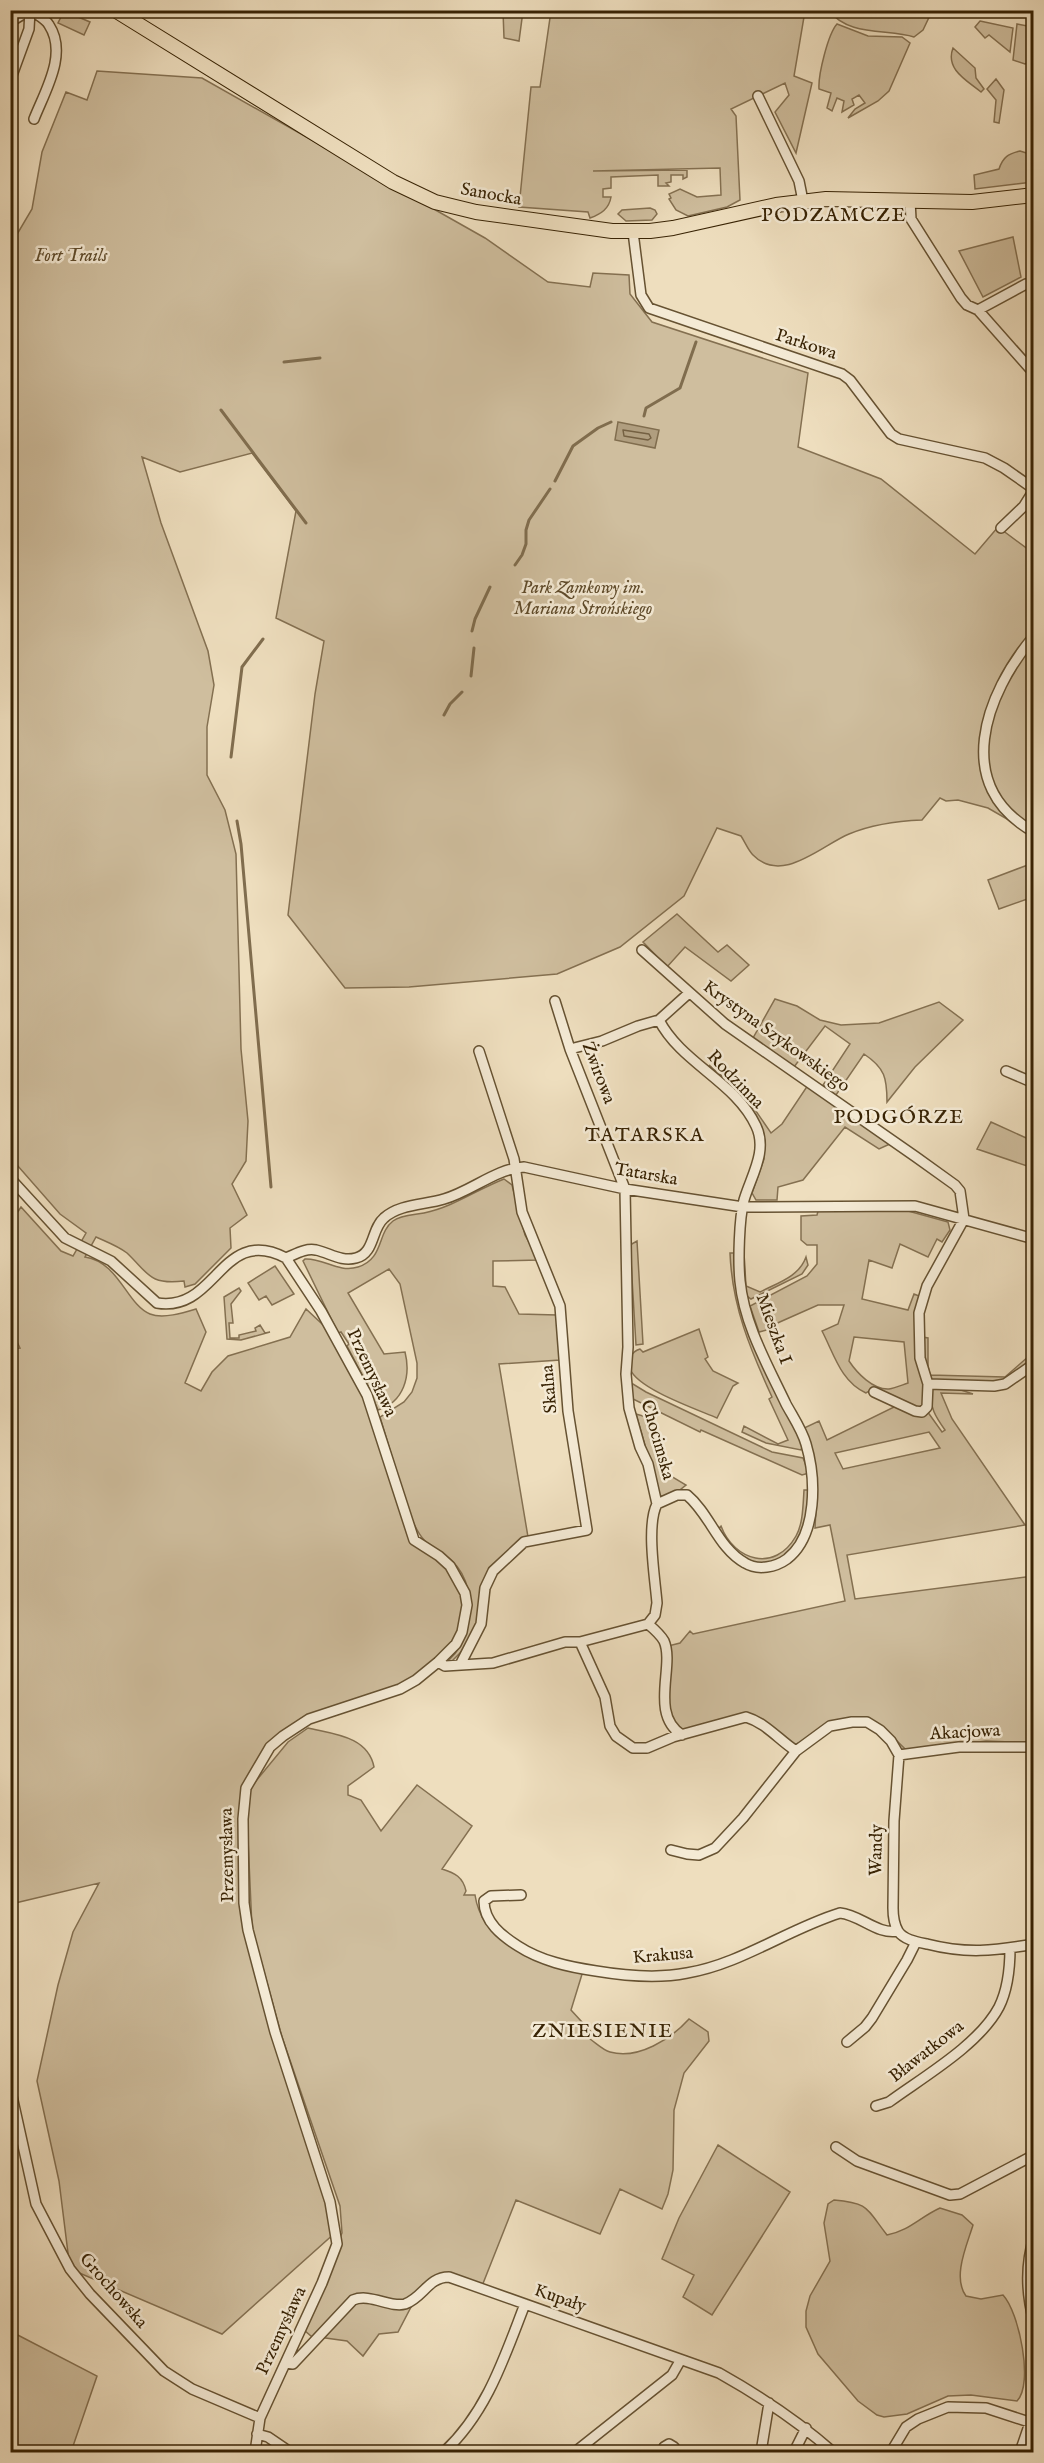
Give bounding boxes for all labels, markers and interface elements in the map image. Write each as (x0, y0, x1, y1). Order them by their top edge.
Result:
street label: Sanocka (459, 178, 523, 212)
district label: PODZAMCZE (761, 203, 907, 228)
park label: Fort Trails (35, 245, 108, 268)
street label: Parkowa (772, 324, 840, 366)
park label: Park Zamkowy im. Mariana Strońskiego (514, 577, 652, 621)
street label: Krystyna Szykowskiego (698, 976, 854, 1098)
street label: Żwirowa (576, 1038, 621, 1108)
street label: Rodzinna (701, 1046, 769, 1114)
district label: PODGÓRZE (833, 1105, 965, 1130)
district label: TATARSKA (585, 1123, 705, 1148)
street label: Tatarska (613, 1158, 680, 1192)
street label: Mieszka I (750, 1290, 796, 1368)
street label: Przemysława (341, 1325, 402, 1421)
street label: Skalna (536, 1363, 564, 1414)
street label: Chocimska (635, 1397, 679, 1483)
street label: Akacjowa (928, 1720, 1001, 1746)
street label: Przemysława (216, 1807, 240, 1903)
street label: Wandy (865, 1824, 889, 1876)
street label: Krakusa (632, 1942, 694, 1970)
street label: Bławatkowa (885, 2015, 969, 2088)
district label: ZNIESIENIE (532, 2019, 674, 2044)
street label: Grochowska (74, 2248, 152, 2334)
street label: Kupały (531, 2279, 589, 2319)
street label: Przemysława (252, 2283, 313, 2379)

